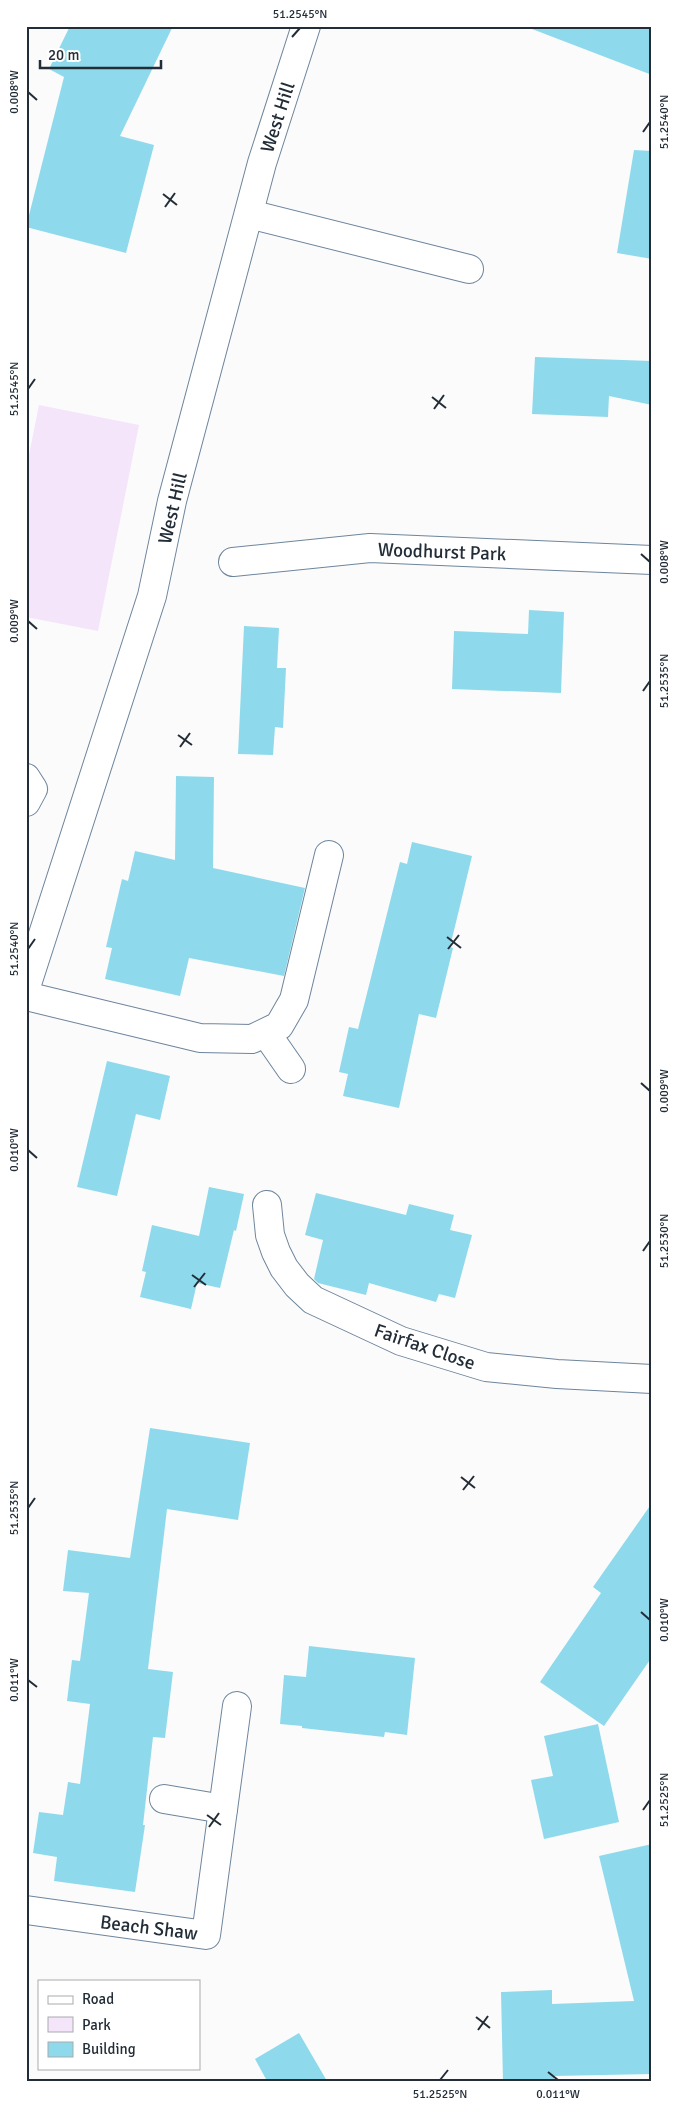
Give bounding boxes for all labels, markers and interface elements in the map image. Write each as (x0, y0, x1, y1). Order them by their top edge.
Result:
text: 51.2545°N (273, 7, 327, 22)
scale bar (40, 38, 161, 70)
text: 20 m (48, 46, 79, 64)
text: 0.008°W (7, 70, 22, 114)
street label: West Hill (255, 79, 301, 156)
text: 51.2540°N (657, 95, 672, 149)
text: 51.2545°N (7, 362, 22, 416)
street label: West Hill (153, 470, 193, 546)
street label: Woodhurst Park (377, 538, 507, 566)
text: 0.008°W (657, 540, 672, 584)
text: 0.009°W (7, 599, 22, 643)
text: 51.2535°N (657, 654, 672, 708)
text: 51.2540°N (7, 922, 22, 976)
text: 0.009°W (657, 1069, 672, 1113)
text: 0.010°W (7, 1128, 22, 1172)
text: 51.2530°N (657, 1214, 672, 1268)
street label: Fairfax Close (371, 1318, 478, 1375)
text: 51.2535°N (7, 1481, 22, 1535)
text: 0.010°W (657, 1598, 672, 1642)
text: 0.011°W (7, 1658, 22, 1702)
text: 51.2525°N (657, 1773, 672, 1827)
street label: Beach Shaw (99, 1910, 199, 1946)
legend (38, 1980, 200, 2070)
text: Road (82, 1990, 114, 2008)
text: Park (82, 2016, 111, 2034)
text: Building (82, 2040, 136, 2058)
text: 51.2525°N (413, 2087, 467, 2102)
text: 0.011°W (536, 2087, 580, 2102)

